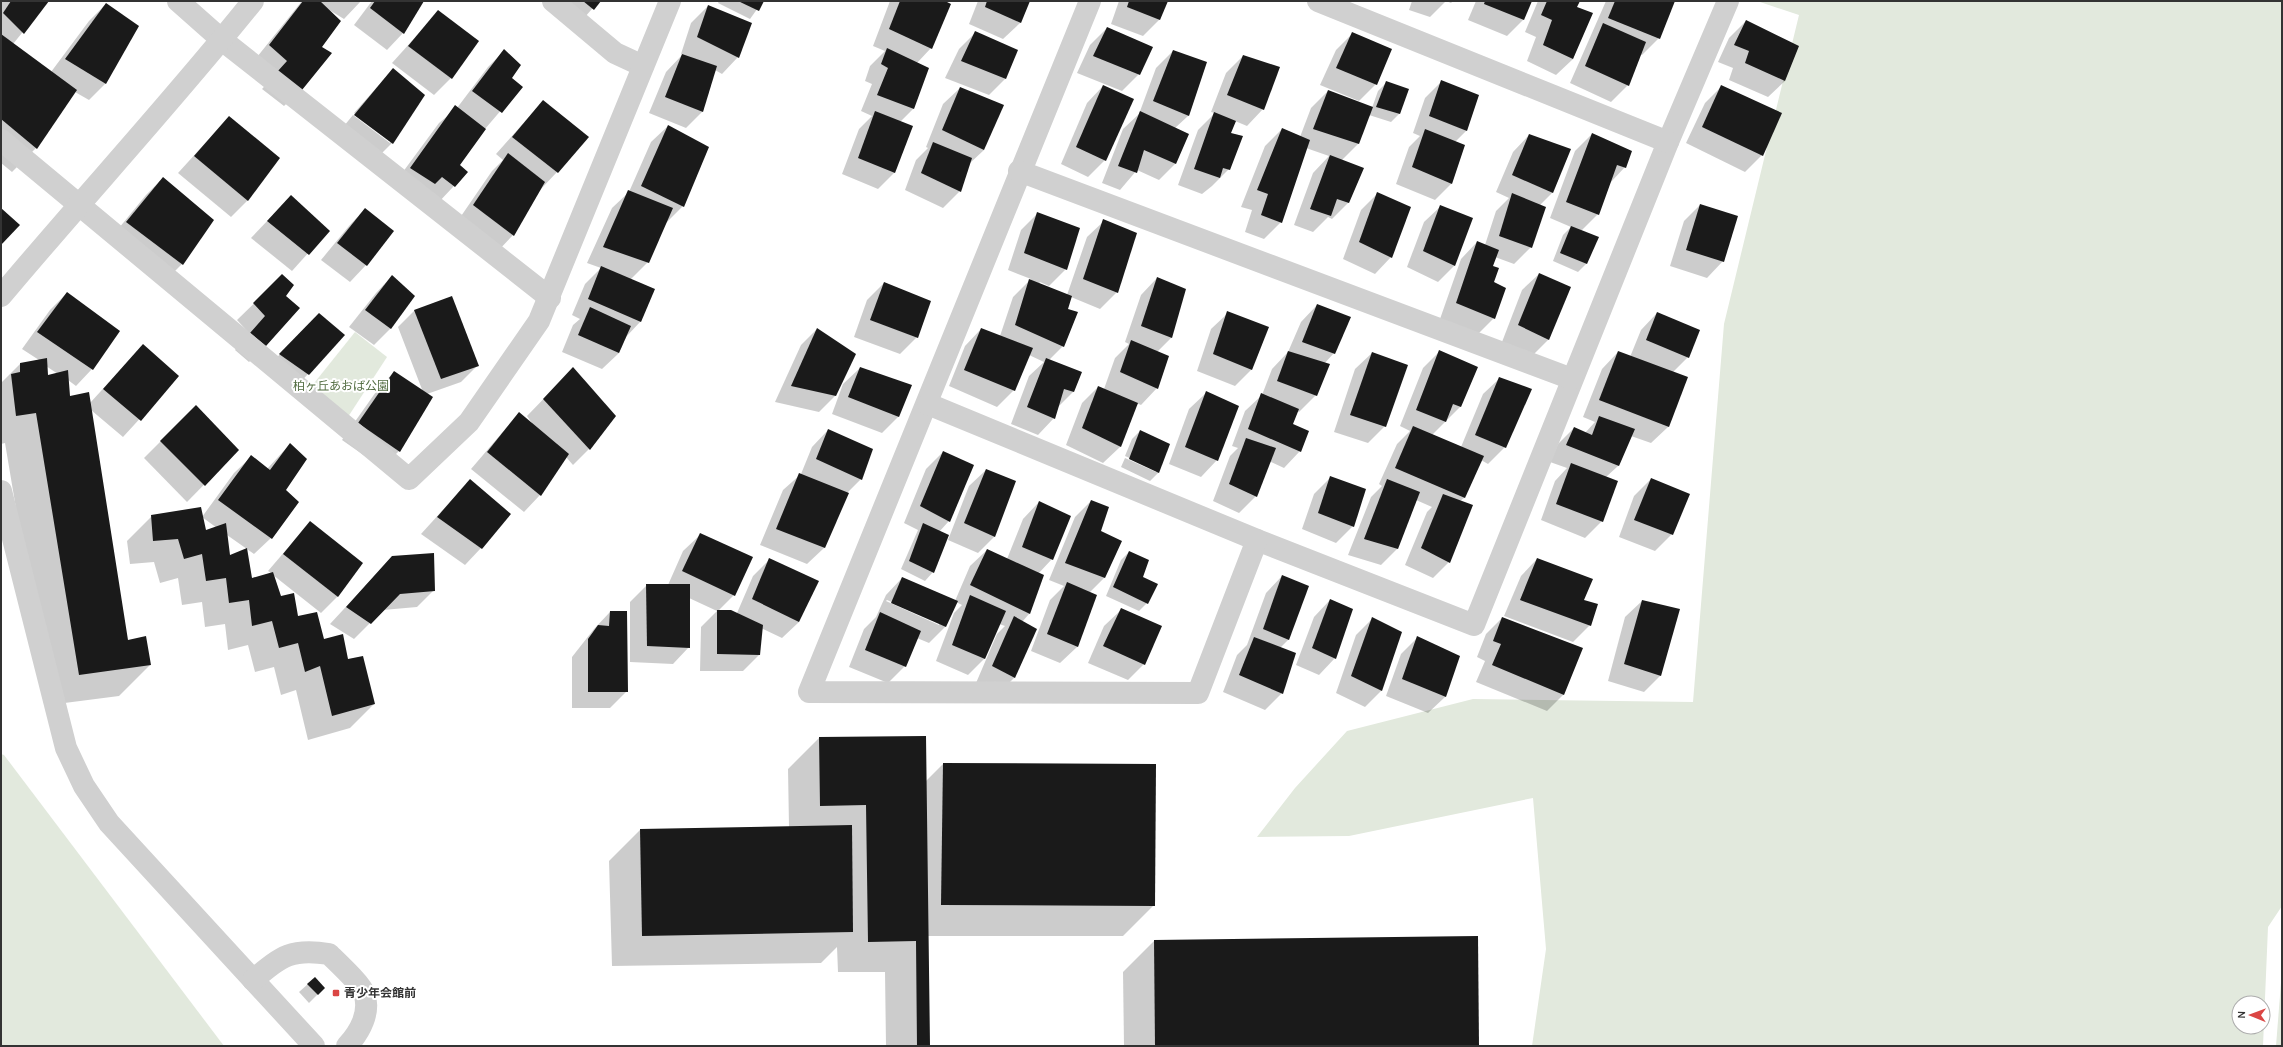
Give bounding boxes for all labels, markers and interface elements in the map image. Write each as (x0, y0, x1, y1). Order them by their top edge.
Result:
park label: 柏ヶ丘あおば公園 (293, 379, 389, 393)
place label: 青少年会館前 (344, 986, 416, 1000)
marker: 青少年会館前 (331, 988, 341, 998)
north arrow (2231, 995, 2271, 1035)
text: N (2235, 1011, 2248, 1019)

